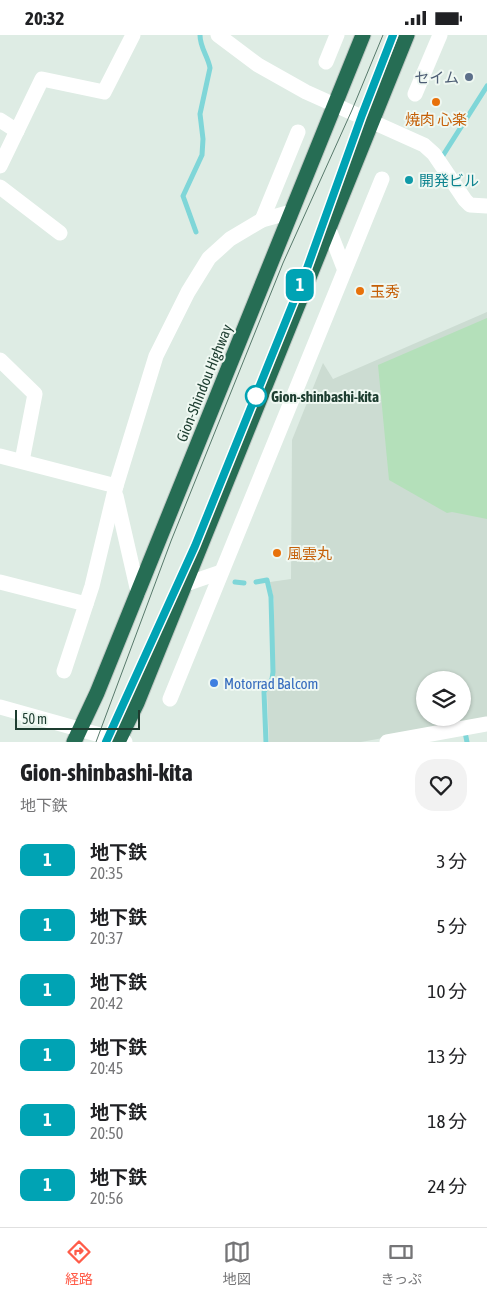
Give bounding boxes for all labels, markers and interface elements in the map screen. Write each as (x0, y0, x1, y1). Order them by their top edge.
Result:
text: 20:32 (25, 7, 64, 29)
place label: セイム (414, 69, 459, 86)
marker: セイム (463, 71, 475, 83)
marker: 焼肉 心楽 (430, 96, 442, 108)
place label: 焼肉 心楽 (405, 111, 467, 128)
place label: 開発ビル (419, 172, 479, 189)
marker: 開発ビル (403, 174, 415, 186)
line badge: 1 (284, 269, 316, 301)
text: 1 (296, 274, 304, 295)
place label: 玉秀 (370, 283, 400, 300)
marker: 玉秀 (354, 285, 366, 297)
street label: Gion-Shindou Highway (173, 322, 235, 444)
marker: Gion-shinbashi-kita (245, 385, 267, 407)
place label: Gion-shinbashi-kita (271, 388, 379, 405)
place label: 風雲丸 (287, 545, 332, 562)
marker: 風雲丸 (271, 547, 283, 559)
map controls (416, 671, 471, 726)
button: layers (416, 671, 471, 726)
place label: Motorrad Balcom (224, 675, 318, 692)
marker: Motorrad Balcom (208, 677, 220, 689)
scale bar (15, 707, 140, 730)
text: 50 m (22, 711, 47, 727)
text: Gion-shinbashi-kita (20, 759, 193, 786)
button: heart (415, 759, 467, 811)
text: 地下鉄 (20, 796, 68, 814)
text: 地下鉄 (90, 841, 147, 863)
text: 1 (43, 849, 52, 870)
text: 3 分 (436, 850, 467, 872)
text: 20:35 (90, 864, 123, 882)
text: 地下鉄 (90, 906, 147, 928)
text: 1 (43, 914, 52, 935)
text: 5 分 (436, 915, 467, 937)
text: 20:37 (90, 929, 123, 947)
text: 地下鉄 (90, 971, 147, 993)
text: 1 (43, 979, 52, 1000)
text: 10 分 (428, 980, 467, 1002)
text: 20:42 (90, 994, 123, 1012)
text: 地下鉄 (90, 1036, 147, 1058)
text: 1 (43, 1044, 52, 1065)
text: 13 分 (428, 1045, 467, 1067)
text: 20:45 (90, 1059, 123, 1077)
text: 地下鉄 (90, 1101, 147, 1123)
text: 1 (43, 1109, 52, 1130)
text: 18 分 (428, 1110, 467, 1132)
text: 20:50 (90, 1124, 123, 1142)
text: 地下鉄 (90, 1166, 147, 1188)
text: 1 (43, 1174, 52, 1195)
text: 24 分 (428, 1175, 467, 1197)
text: 20:56 (90, 1189, 123, 1207)
tab: 経路 (65, 1238, 93, 1288)
tab: 地図 (223, 1238, 251, 1288)
tab: きっぷ (381, 1238, 422, 1288)

